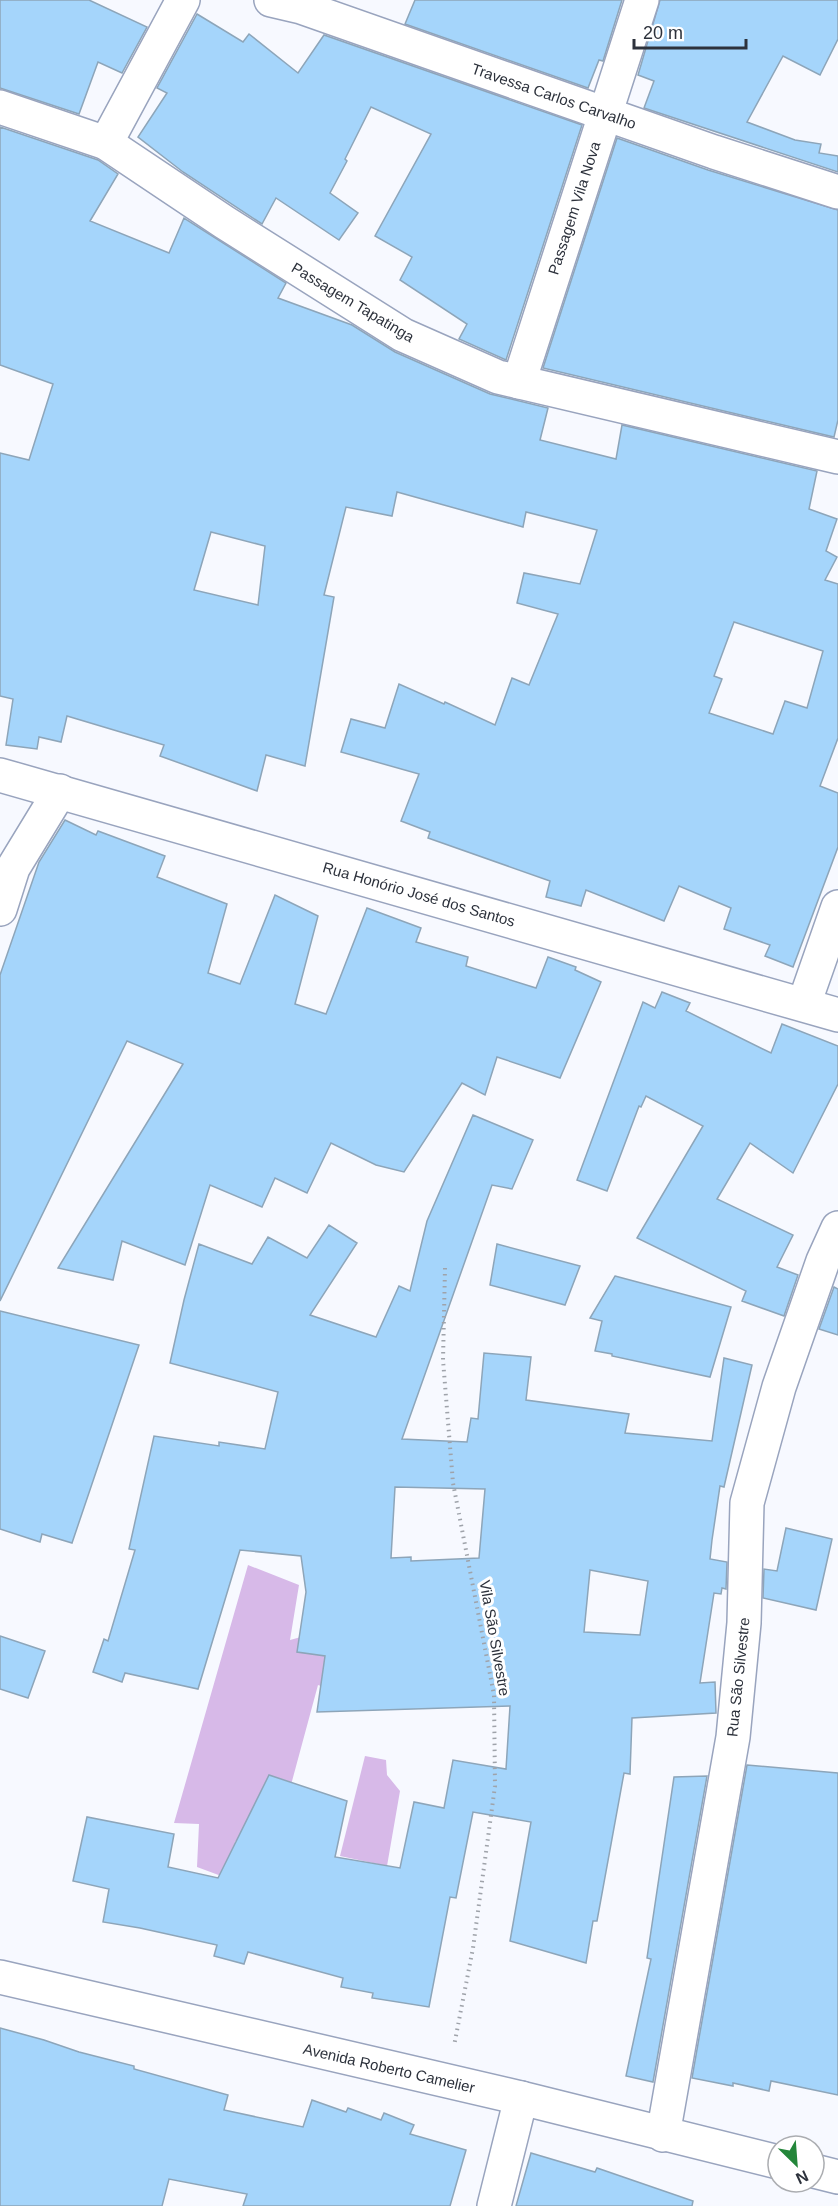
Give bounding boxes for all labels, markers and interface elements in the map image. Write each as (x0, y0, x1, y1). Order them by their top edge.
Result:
scale bar (634, 12, 746, 50)
text: 20 m (643, 23, 683, 43)
street label: Travessa Carlos Carvalho (470, 60, 638, 132)
street label: Passagem Vila Nova (544, 139, 604, 277)
street label: Passagem Tapatinga (289, 259, 418, 346)
street label: Rua Honório José dos Santos (321, 858, 517, 930)
street label: Vila São Silvestre (476, 1579, 514, 1697)
street label: Rua São Silvestre (723, 1616, 753, 1738)
street label: Avenida Roberto Camelier (302, 2040, 476, 2096)
north arrow (766, 2134, 826, 2194)
text: N (793, 2167, 811, 2187)

